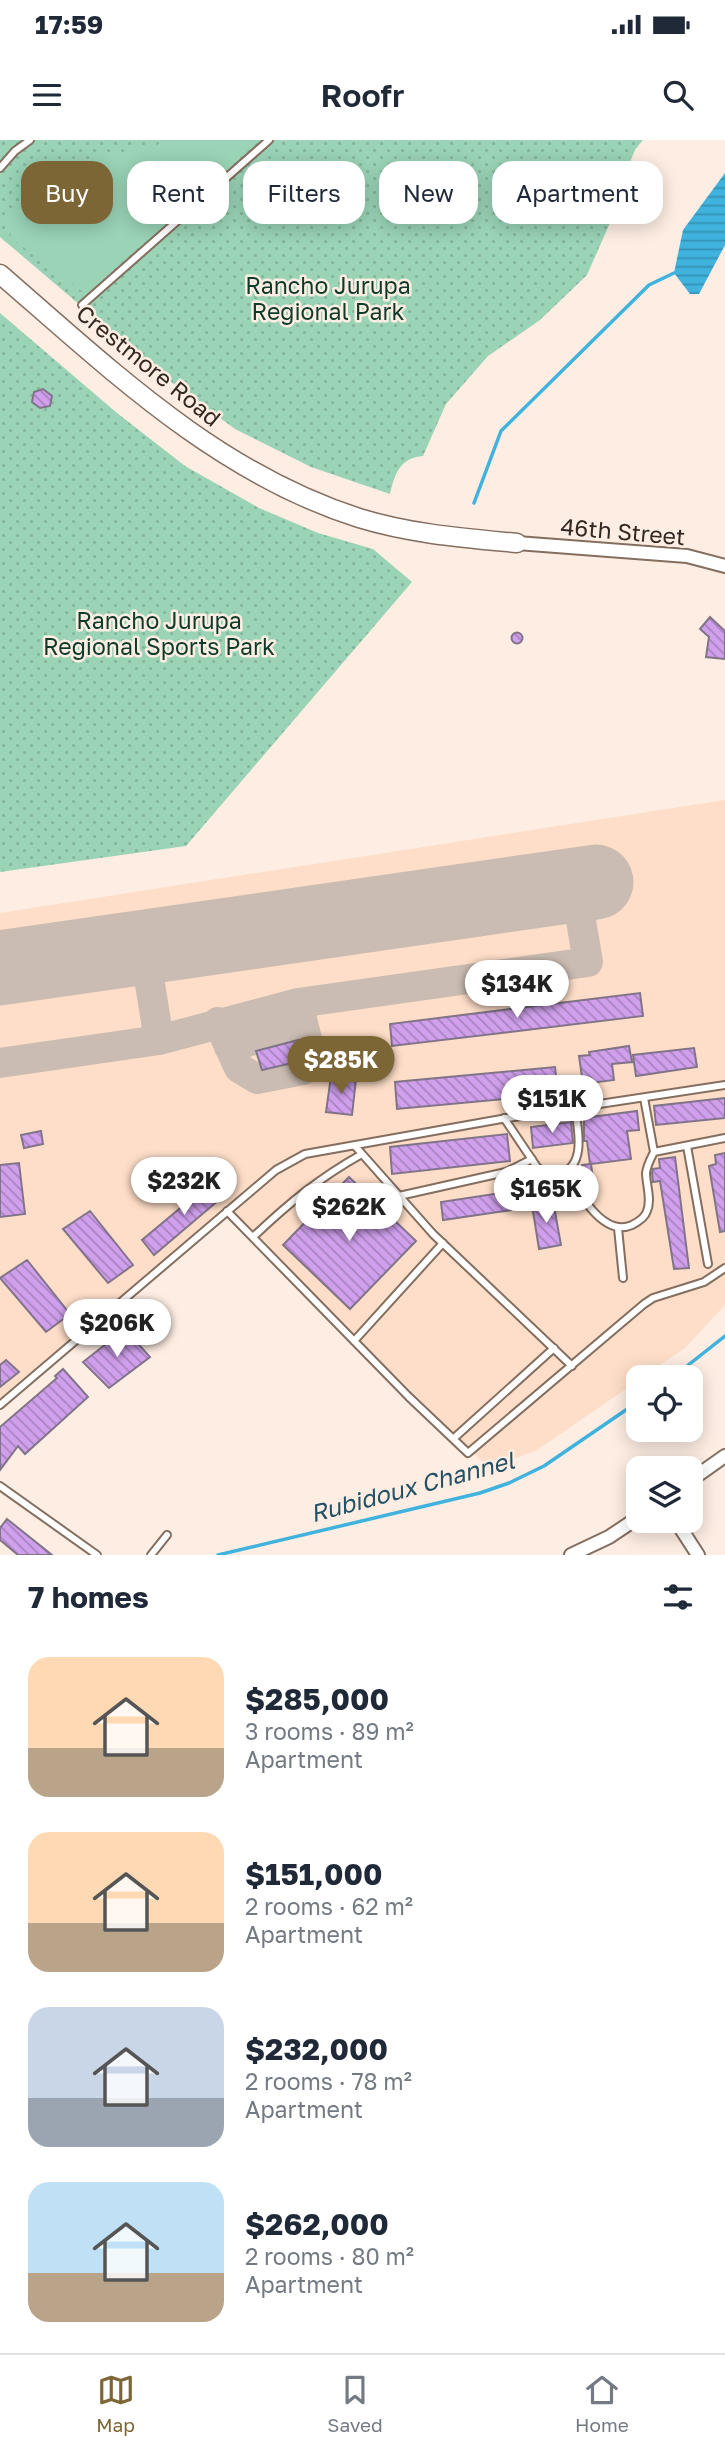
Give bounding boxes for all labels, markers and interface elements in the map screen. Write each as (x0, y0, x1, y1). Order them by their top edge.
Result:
text: 17:59 (35, 9, 103, 40)
icon: menu (28, 76, 66, 114)
text: Roofr (321, 76, 404, 114)
icon: search (659, 76, 697, 114)
chip: Buy (21, 161, 113, 224)
chip: Rent (127, 161, 229, 224)
chip: Filters (243, 161, 365, 224)
chip: New (379, 161, 478, 224)
chip: Apartment (492, 161, 663, 224)
park label: Rancho Jurupa Regional Park (245, 271, 411, 325)
street label: Crestmore Road (71, 298, 227, 432)
street label: 46th Street (559, 512, 687, 550)
park label: Rancho Jurupa Regional Sports Park (43, 606, 275, 660)
pin: $134K (468, 960, 566, 1020)
text: $134K (481, 969, 553, 997)
pin: $285K (292, 1037, 390, 1096)
text: $285K (304, 1045, 378, 1073)
pin: $151K (503, 1076, 601, 1135)
text: $151K (517, 1084, 587, 1112)
pin: $232K (135, 1158, 233, 1217)
text: $232K (147, 1166, 221, 1194)
pin: $165K (497, 1166, 595, 1225)
text: $165K (510, 1174, 582, 1202)
pin: $262K (300, 1184, 398, 1243)
text: $262K (312, 1192, 386, 1220)
pin: $206K (68, 1300, 166, 1359)
text: $206K (79, 1308, 155, 1336)
map controls (626, 1365, 703, 1533)
button: locate (626, 1365, 703, 1442)
water label: Rubidoux Channel (307, 1444, 519, 1527)
button: layers (626, 1456, 703, 1533)
icon: filters (659, 1578, 697, 1616)
text: 7 homes (28, 1579, 149, 1615)
text: $285,000 (245, 1681, 389, 1717)
icon: home (84, 1685, 168, 1769)
text: 3 rooms · 89 m² (245, 1717, 414, 1745)
text: Apartment (245, 1745, 363, 1773)
text: $151,000 (245, 1856, 382, 1892)
icon: home (84, 1860, 168, 1944)
text: 2 rooms · 62 m² (245, 1892, 413, 1920)
text: Apartment (245, 1920, 363, 1948)
text: $232,000 (245, 2031, 388, 2067)
icon: home (84, 2035, 168, 2119)
text: 2 rooms · 78 m² (245, 2067, 412, 2095)
text: Apartment (245, 2095, 363, 2123)
text: $262,000 (245, 2206, 389, 2242)
icon: home (84, 2210, 168, 2294)
text: 2 rooms · 80 m² (245, 2242, 414, 2270)
text: Apartment (245, 2270, 363, 2298)
tab: Map (96, 2371, 135, 2436)
tab: Saved (327, 2371, 383, 2436)
tab: Home (575, 2371, 629, 2436)

